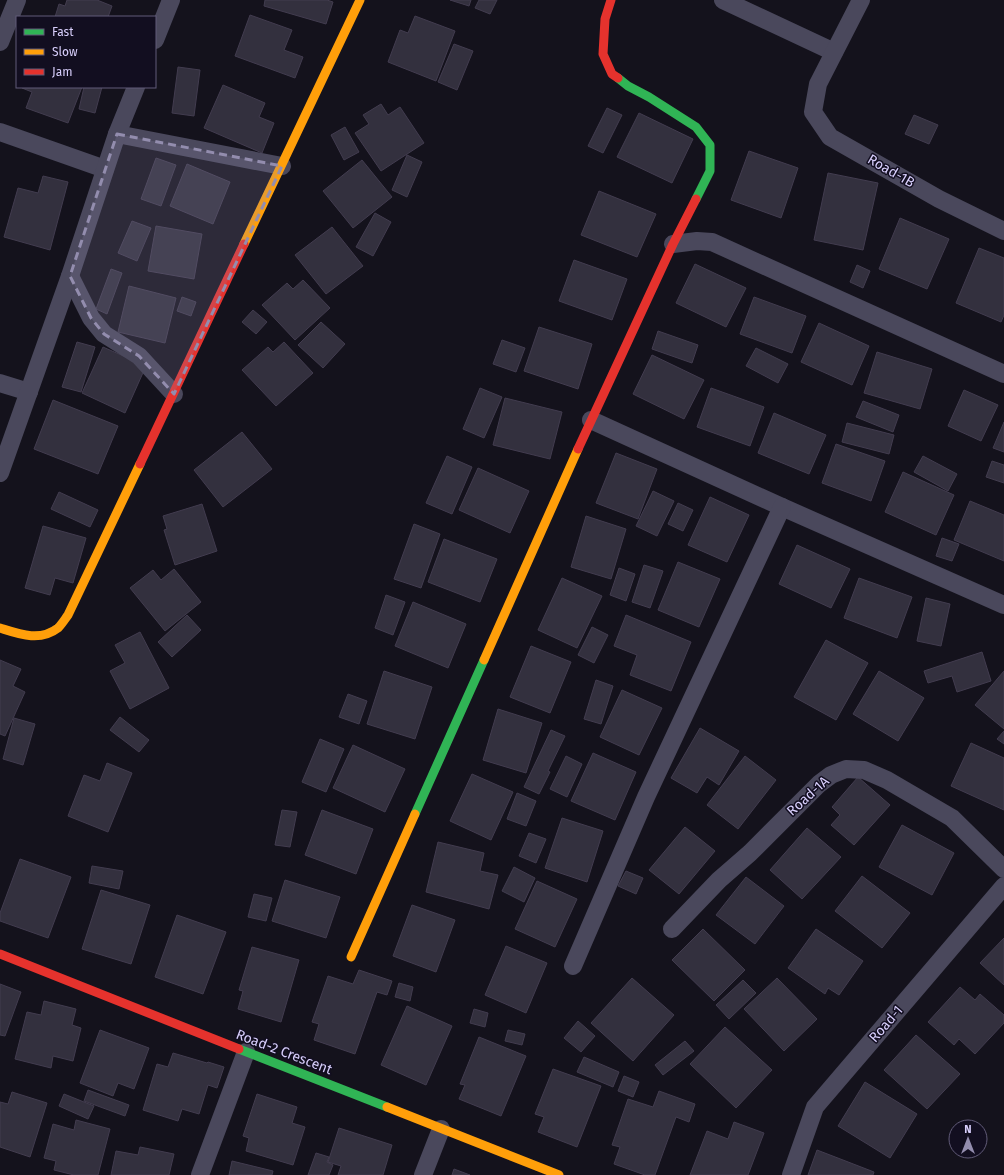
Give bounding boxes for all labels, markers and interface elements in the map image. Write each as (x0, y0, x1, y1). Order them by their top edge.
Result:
legend (16, 16, 156, 88)
text: Fast (52, 25, 74, 39)
text: Slow (52, 45, 78, 59)
text: Jam (52, 65, 72, 79)
street label: Road-1B (864, 151, 918, 191)
street label: Road-1A (783, 773, 833, 819)
street label: Road-1 (865, 1002, 907, 1046)
street label: Road-2 Crescent (233, 1026, 335, 1079)
north arrow (948, 1119, 988, 1159)
text: N (964, 1123, 972, 1136)

